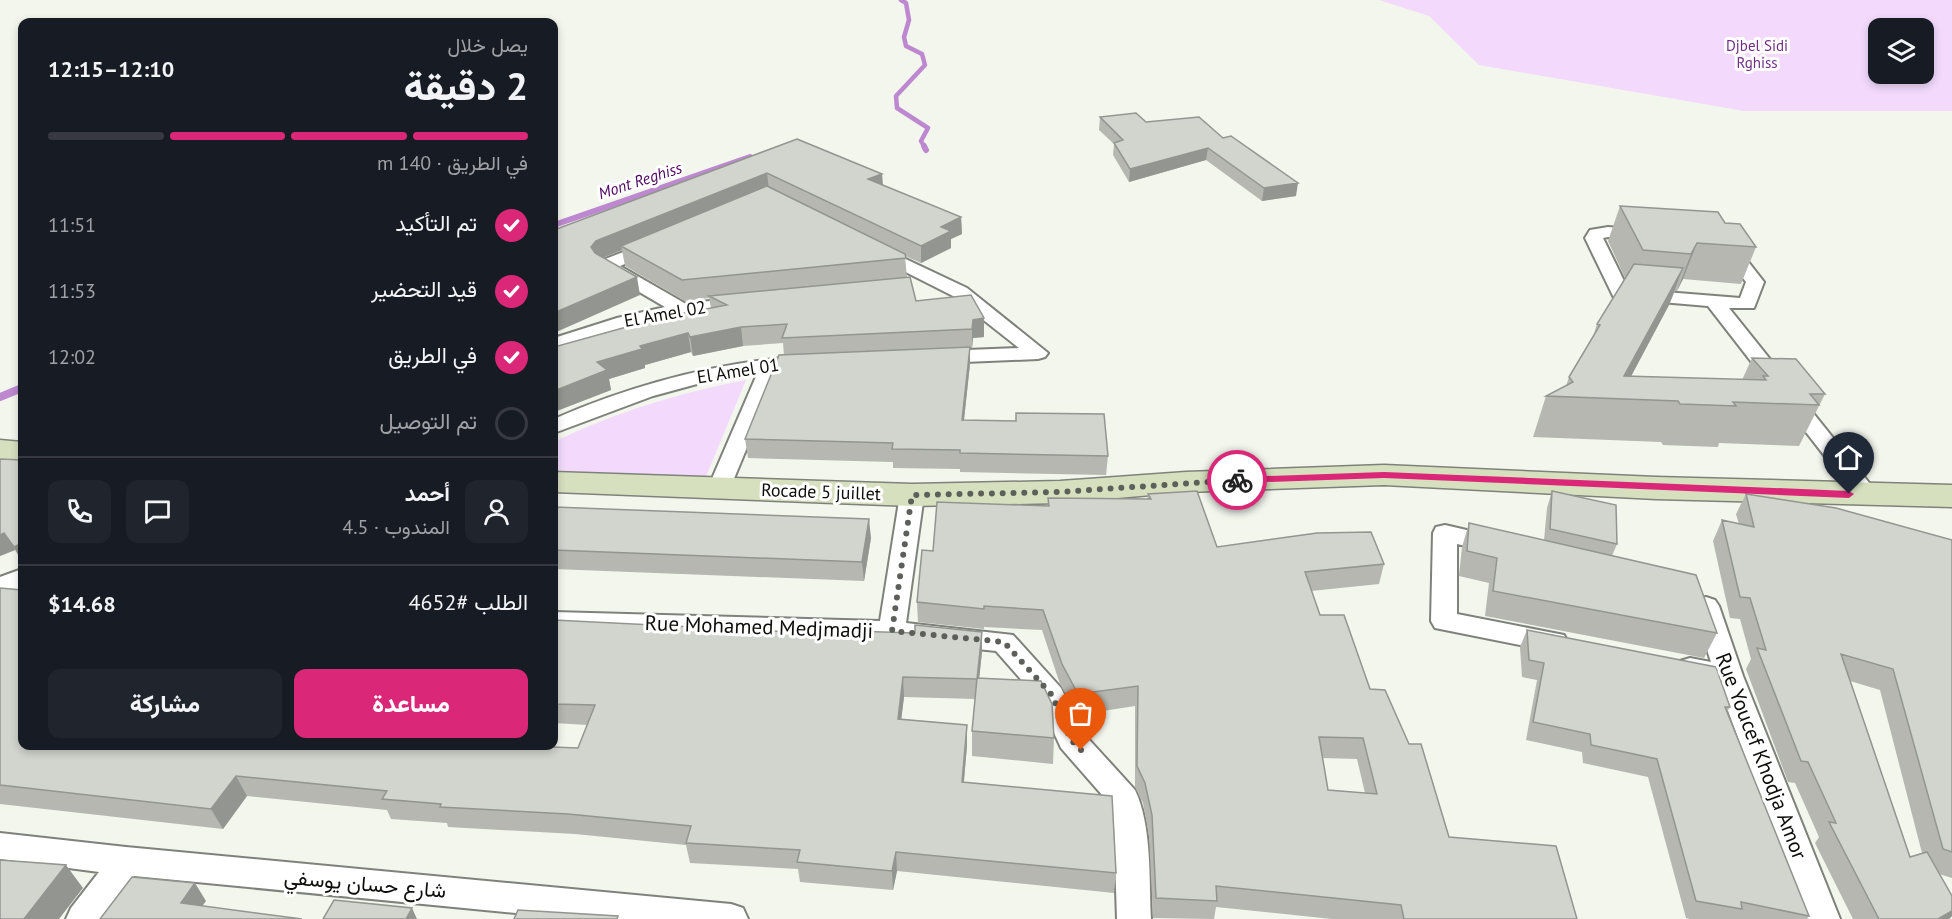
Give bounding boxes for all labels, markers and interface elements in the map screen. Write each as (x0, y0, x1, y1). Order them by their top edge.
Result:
map controls (1868, 18, 1934, 84)
button: layers (1868, 18, 1934, 84)
text: يصل خلال (448, 32, 528, 58)
park label: Djbel Sidi Rghiss (1726, 36, 1788, 72)
text: 12:10–12:15 (48, 55, 174, 83)
text: 2 دقيقة (404, 60, 528, 111)
text: في الطريق · 140 m (377, 150, 528, 176)
water label: Mont Reghiss (596, 157, 685, 203)
text: تم التأكيد (395, 209, 477, 237)
icon: check (495, 209, 528, 242)
text: 11:51 (48, 212, 96, 238)
text: قيد التحضير (371, 275, 477, 303)
icon: check (495, 275, 528, 308)
text: 11:53 (48, 278, 96, 304)
street label: El Amel 02 (622, 295, 708, 332)
text: في الطريق (388, 341, 477, 369)
icon: check (495, 341, 528, 374)
text: 12:02 (48, 344, 96, 370)
street label: El Amel 01 (695, 353, 781, 388)
text: تم التوصيل (379, 407, 477, 435)
pin (1823, 432, 1874, 494)
icon: home (1832, 441, 1865, 474)
courier (1207, 450, 1267, 510)
icon: bike (1221, 464, 1254, 497)
street label: Rocade 5 juillet (761, 478, 881, 505)
text: أحمد (405, 479, 450, 507)
button: phone (48, 480, 111, 543)
button: chat (126, 480, 189, 543)
button: person (465, 480, 528, 543)
text: المندوب · 4.5 (342, 514, 450, 540)
text: الطلب #4652 (408, 588, 528, 616)
text: $14.68 (48, 590, 116, 618)
street label: Rue Mohamed Medjmadji (644, 609, 874, 644)
street label: Rue Youcef Khodja Amor (1710, 649, 1813, 863)
button: مشاركة (48, 669, 282, 738)
button: مساعدة (294, 669, 528, 738)
pin (1055, 688, 1106, 750)
icon: bag (1064, 697, 1097, 730)
street label: شارع حسان يوسفي (283, 863, 447, 908)

